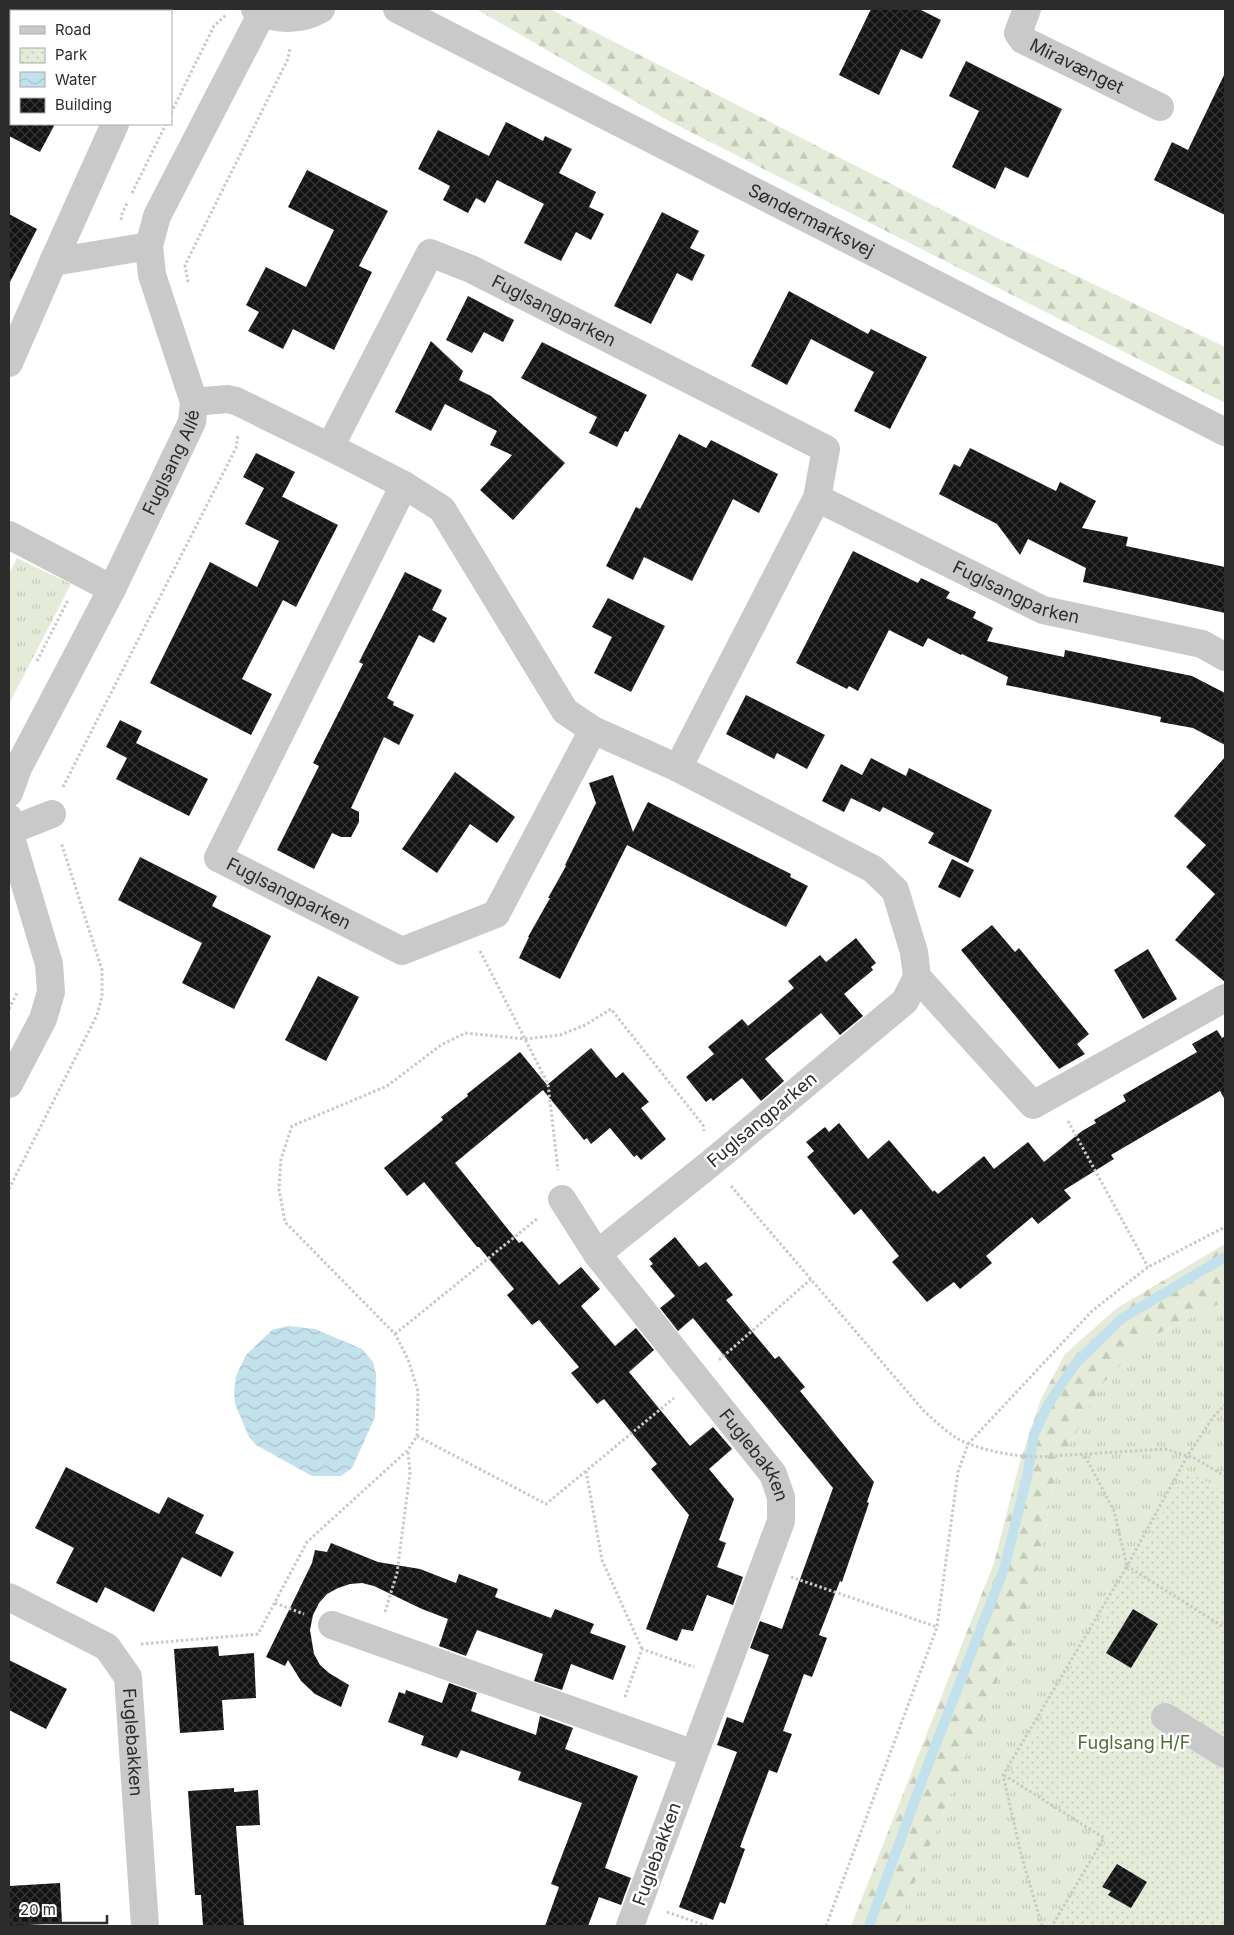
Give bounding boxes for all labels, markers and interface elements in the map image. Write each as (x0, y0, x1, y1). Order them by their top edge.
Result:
legend (10, 10, 172, 125)
text: Road (55, 20, 91, 39)
street label: Miravænget (1027, 34, 1127, 98)
text: Park (55, 45, 88, 64)
text: Water (55, 70, 97, 89)
text: Building (55, 95, 112, 114)
street label: Søndermarksvej (745, 179, 878, 261)
street label: Fuglsangparken (488, 270, 620, 351)
street label: Fuglsang Allé (138, 409, 203, 518)
street label: Fuglsangparken (949, 556, 1081, 628)
street label: Fuglsangparken (223, 853, 355, 933)
street label: Fuglsangparken (703, 1068, 821, 1171)
street label: Fuglebakken (715, 1405, 793, 1504)
street label: Fuglebakken (119, 1687, 147, 1797)
park label: Fuglsang H/F (1078, 1732, 1190, 1753)
street label: Fuglebakken (628, 1799, 685, 1908)
scale bar (12, 1892, 108, 1924)
text: 20 m (20, 1900, 56, 1919)

